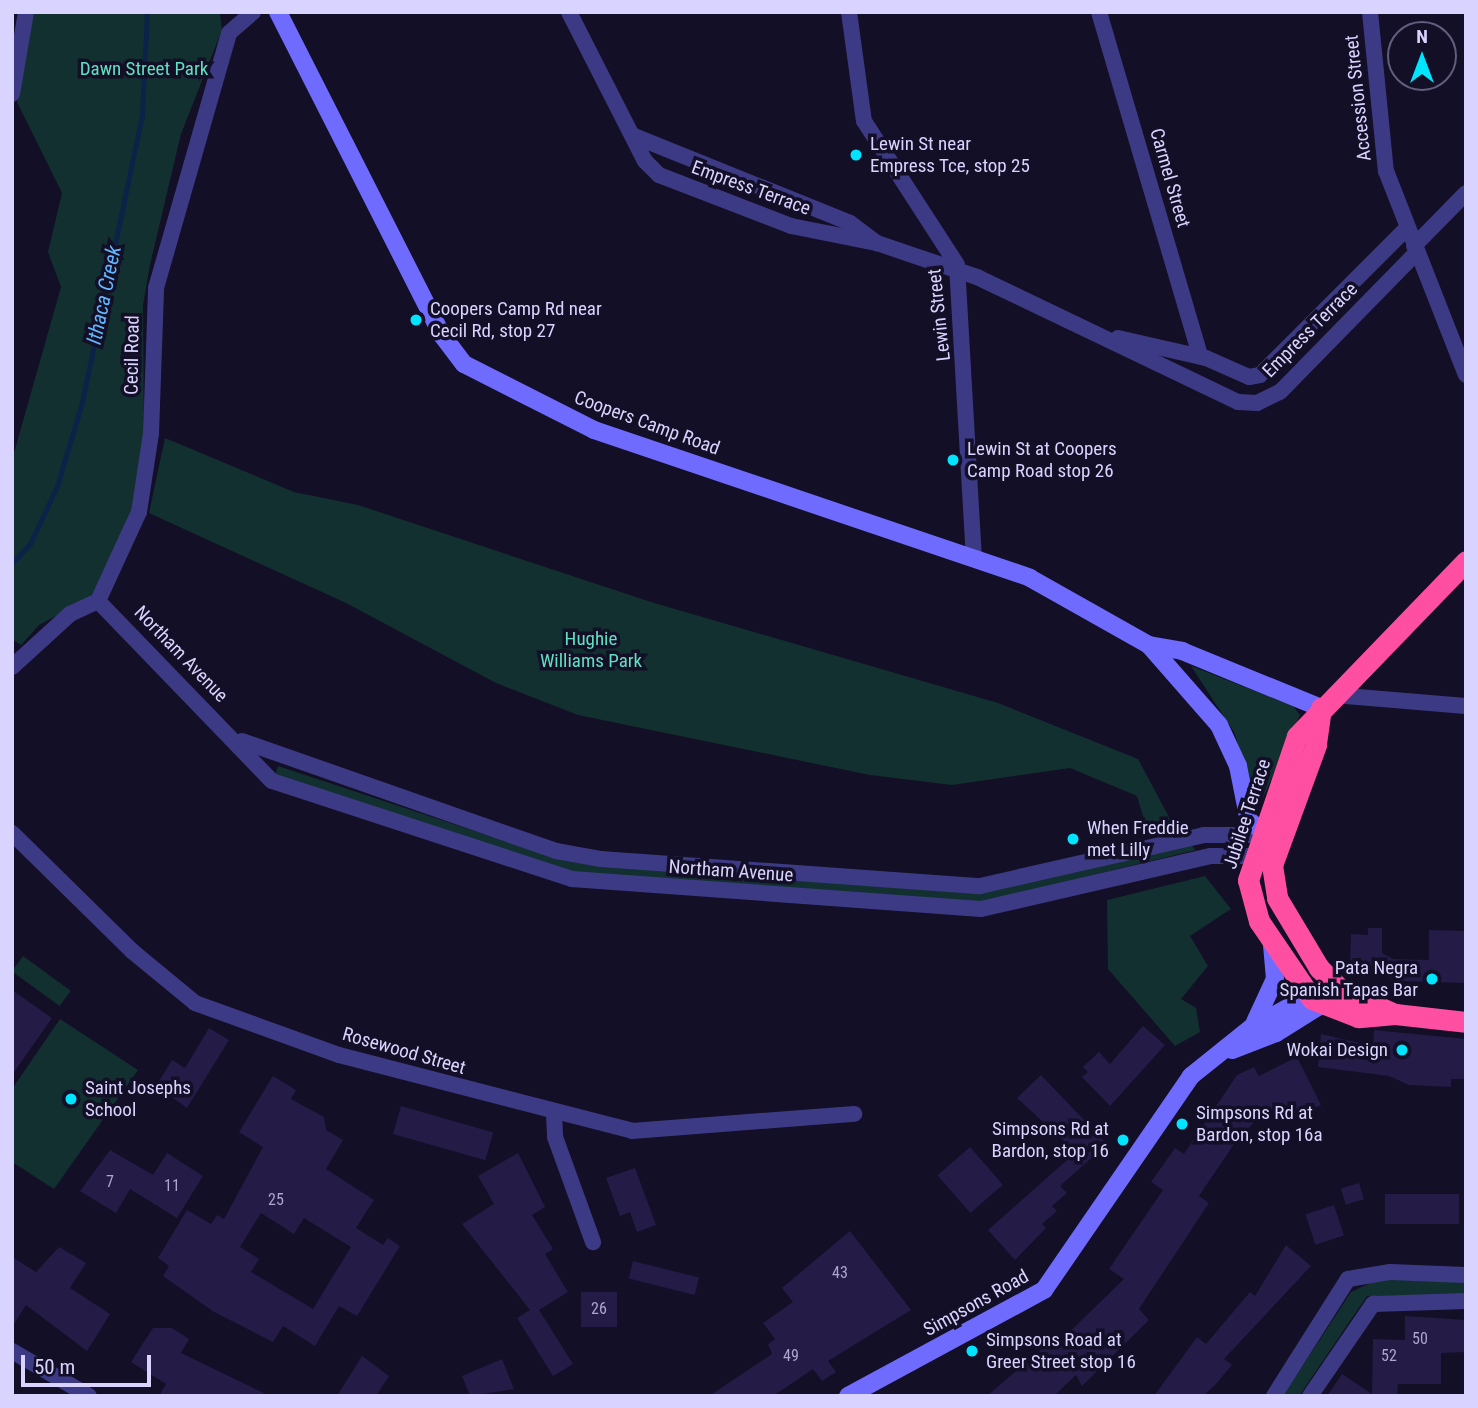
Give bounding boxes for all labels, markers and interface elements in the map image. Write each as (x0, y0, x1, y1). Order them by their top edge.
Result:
north arrow (1387, 21, 1457, 91)
text: N (1416, 25, 1428, 48)
street label: Accession Street (1340, 34, 1376, 162)
park label: Dawn Street Park (80, 58, 208, 80)
street label: Carmel Street (1145, 126, 1195, 230)
place label: Lewin St near Empress Tce, stop 25 (870, 133, 1030, 177)
marker: Lewin St near Empress Tce, stop 25 (848, 147, 864, 163)
street label: Empress Terrace (688, 156, 814, 220)
water label: Ithaca Creek (81, 243, 127, 347)
street label: Lewin Street (923, 268, 955, 362)
street label: Empress Terrace (1258, 278, 1362, 382)
place label: Coopers Camp Rd near Cecil Rd, stop 27 (430, 298, 602, 342)
marker: Coopers Camp Rd near Cecil Rd, stop 27 (408, 312, 424, 328)
street label: Cecil Road (120, 315, 144, 395)
street label: Coopers Camp Road (571, 386, 723, 460)
place label: Lewin St at Coopers Camp Road stop 26 (967, 438, 1117, 482)
marker: Lewin St at Coopers Camp Road stop 26 (945, 452, 961, 468)
street label: Northam Avenue (129, 601, 233, 707)
park label: Hughie Williams Park (540, 628, 642, 672)
street label: Jubilee Terrace (1218, 756, 1276, 872)
place label: When Freddie met Lilly (1087, 817, 1189, 861)
marker: When Freddie met Lilly (1065, 831, 1081, 847)
street label: Northam Avenue (668, 855, 794, 887)
place label: Pata Negra Spanish Tapas Bar (1279, 957, 1418, 1001)
marker: Pata Negra Spanish Tapas Bar (1424, 971, 1440, 987)
street label: Rosewood Street (340, 1023, 468, 1079)
place label: Wokai Design (1287, 1039, 1388, 1061)
marker: Wokai Design (1394, 1042, 1410, 1058)
place label: Saint Josephs School (85, 1077, 191, 1121)
marker: Saint Josephs School (63, 1091, 79, 1107)
place label: Simpsons Rd at Bardon, stop 16a (1196, 1102, 1323, 1146)
marker: Simpsons Rd at Bardon, stop 16a (1174, 1116, 1190, 1132)
place label: Simpsons Rd at Bardon, stop 16 (992, 1118, 1109, 1162)
marker: Simpsons Rd at Bardon, stop 16 (1115, 1132, 1131, 1148)
house number: 7 (106, 1172, 114, 1192)
house number: 11 (164, 1176, 180, 1196)
house number: 25 (268, 1190, 284, 1210)
house number: 43 (832, 1263, 848, 1283)
street label: Simpsons Road (920, 1265, 1032, 1341)
house number: 26 (591, 1299, 607, 1319)
place label: Simpsons Road at Greer Street stop 16 (986, 1329, 1136, 1373)
house number: 50 (1412, 1329, 1428, 1349)
scale bar (24, 1342, 154, 1386)
marker: Simpsons Road at Greer Street stop 16 (964, 1343, 980, 1359)
house number: 49 (783, 1346, 799, 1366)
house number: 52 (1381, 1346, 1397, 1366)
text: 50 m (34, 1355, 75, 1379)

